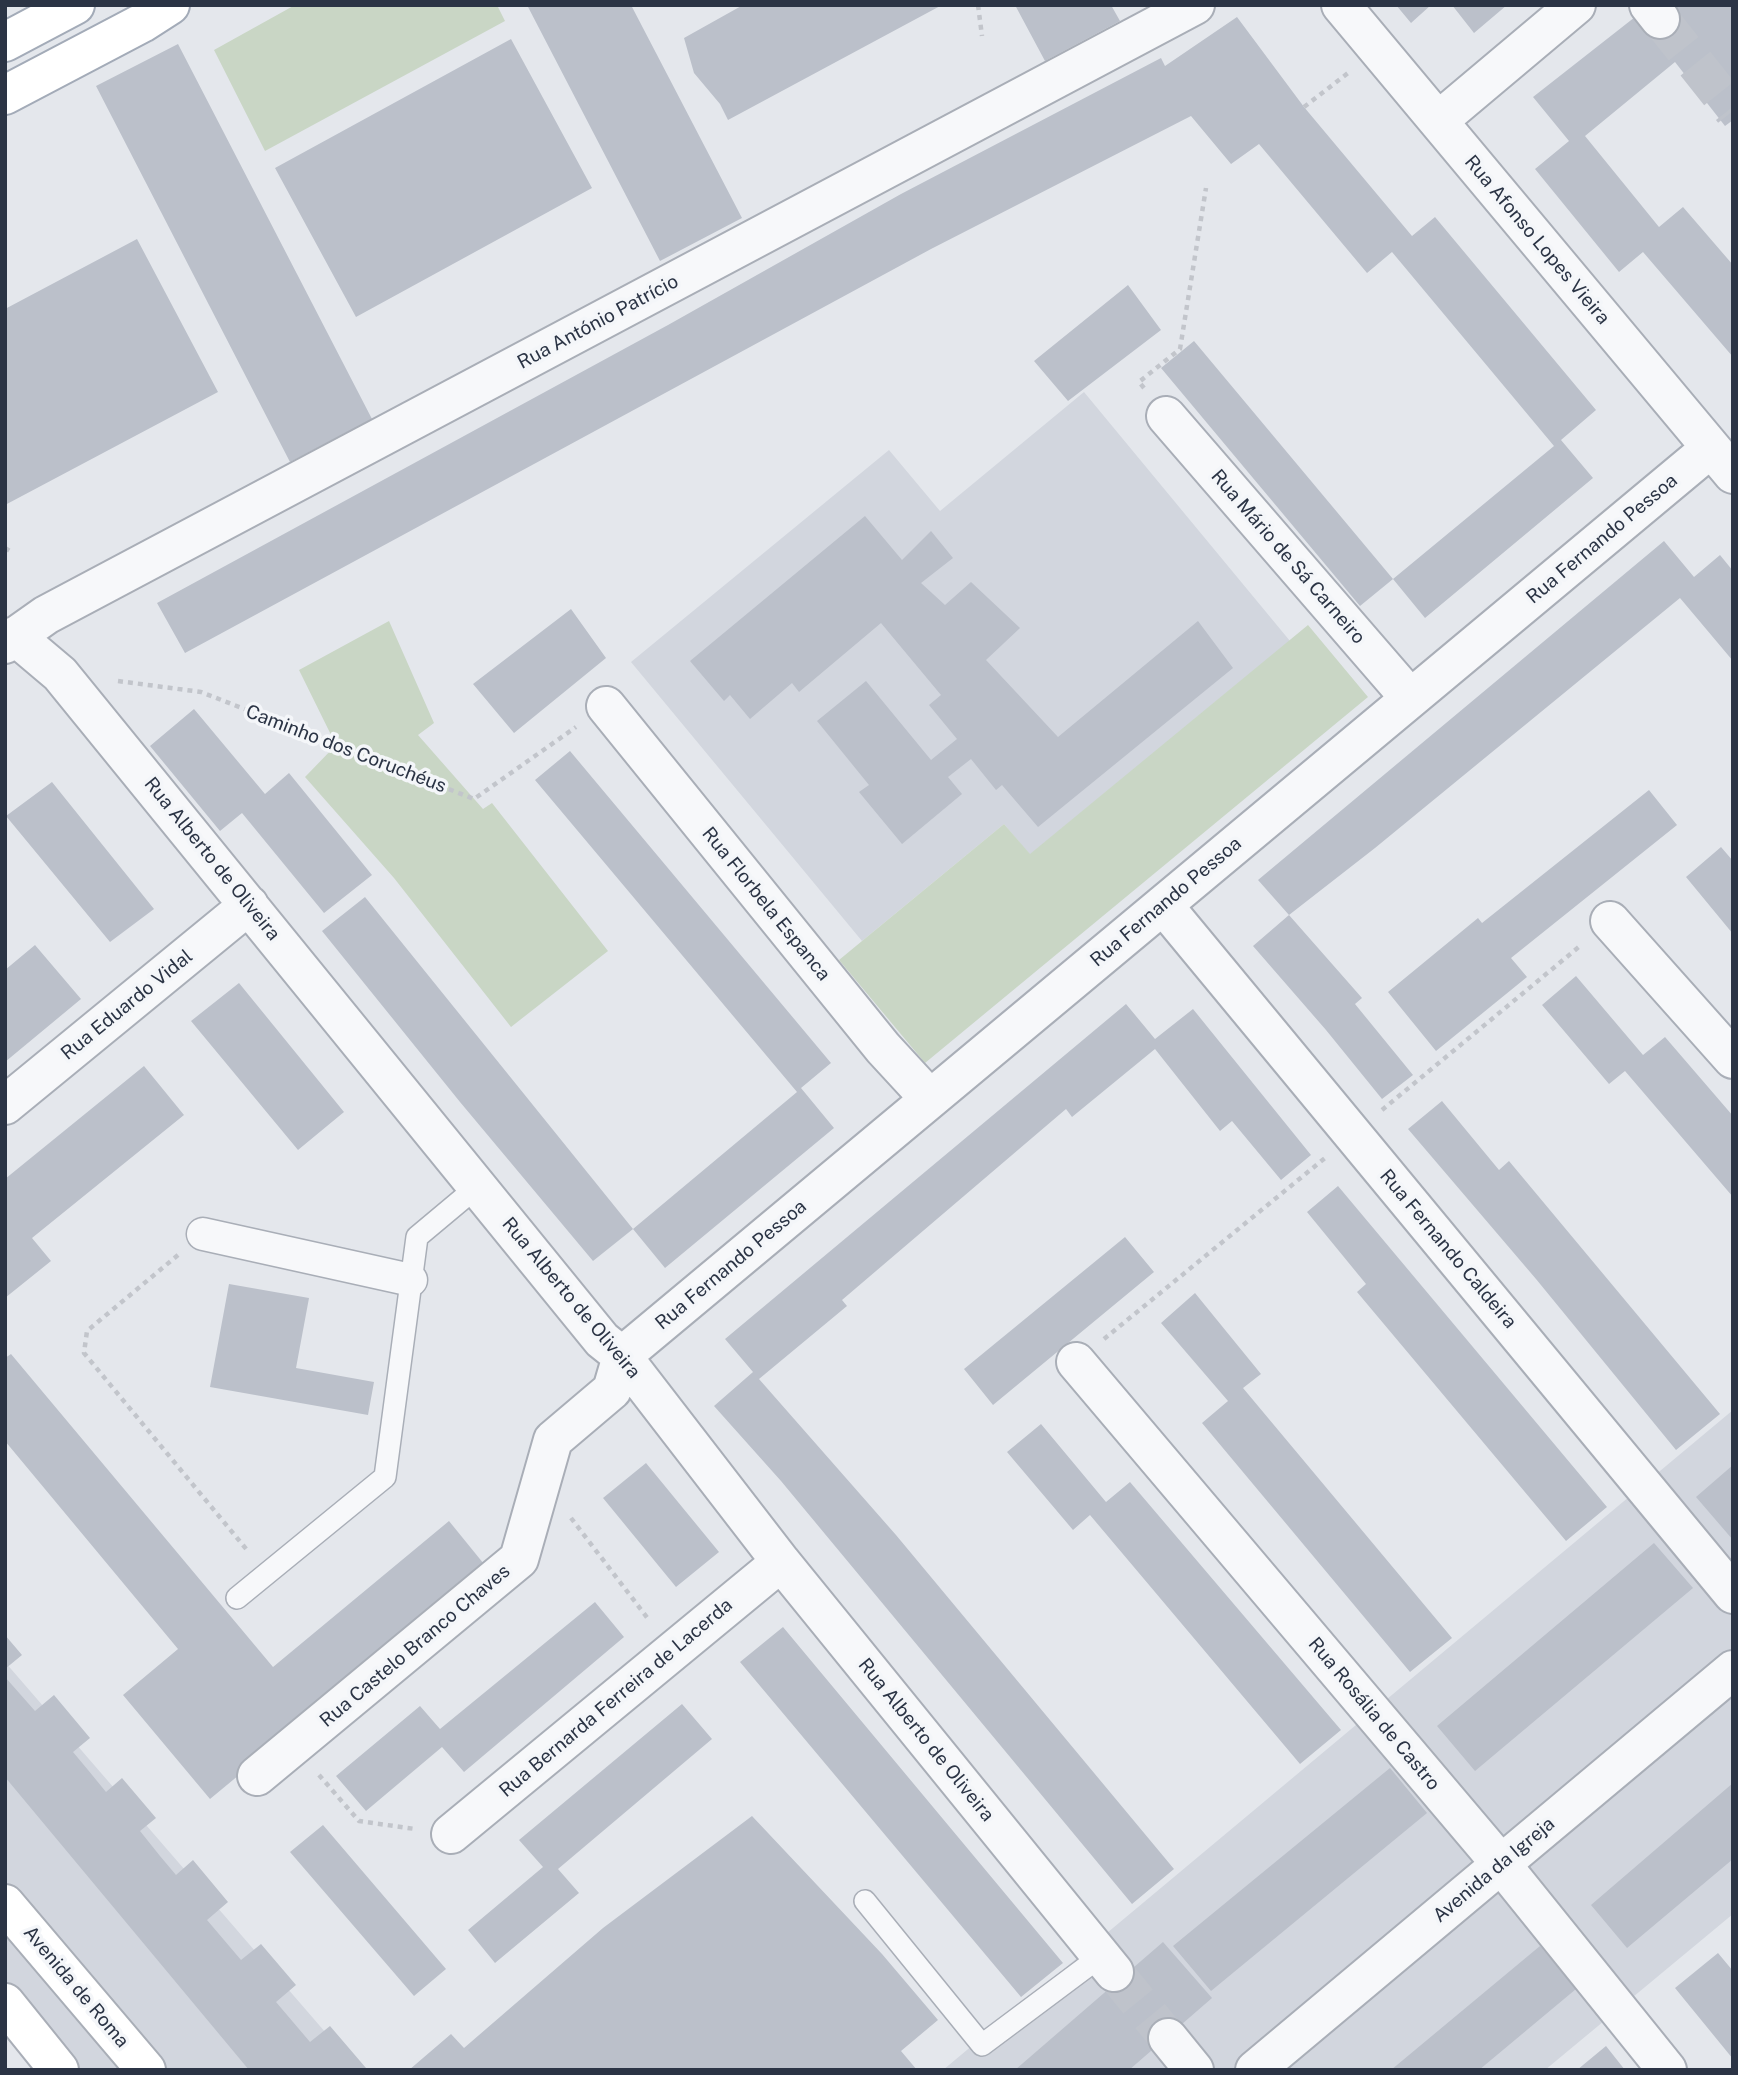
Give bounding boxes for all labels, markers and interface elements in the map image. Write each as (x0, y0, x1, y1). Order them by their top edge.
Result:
street label: Rua Afonso Lopes Vieira (1460, 151, 1614, 329)
street label: Rua António Patrício (514, 270, 682, 374)
street label: Rua Mário de Sá Carneiro (1206, 465, 1370, 649)
street label: Rua Fernando Pessoa (1522, 469, 1682, 609)
street label: Caminho dos Coruchéus (242, 700, 450, 798)
street label: Rua Alberto de Oliveira (139, 773, 285, 945)
street label: Rua Florbela Espanca (697, 823, 835, 985)
street label: Rua Fernando Pessoa (1086, 832, 1246, 972)
street label: Rua Eduardo Vidal (57, 945, 197, 1065)
street label: Rua Fernando Caldeira (1375, 1165, 1521, 1333)
street label: Rua Fernando Pessoa (651, 1195, 811, 1335)
street label: Rua Alberto de Oliveira (497, 1213, 645, 1383)
street label: Rua Castelo Branco Chaves (315, 1560, 515, 1732)
street label: Rua Bernarda Ferreira de Lacerda (495, 1594, 737, 1802)
street label: Rua Rosália de Castro (1303, 1633, 1445, 1795)
street label: Rua Alberto de Oliveira (853, 1654, 999, 1826)
street label: Avenida da Igreja (1429, 1813, 1559, 1927)
street label: Avenida de Roma (19, 1922, 133, 2052)

